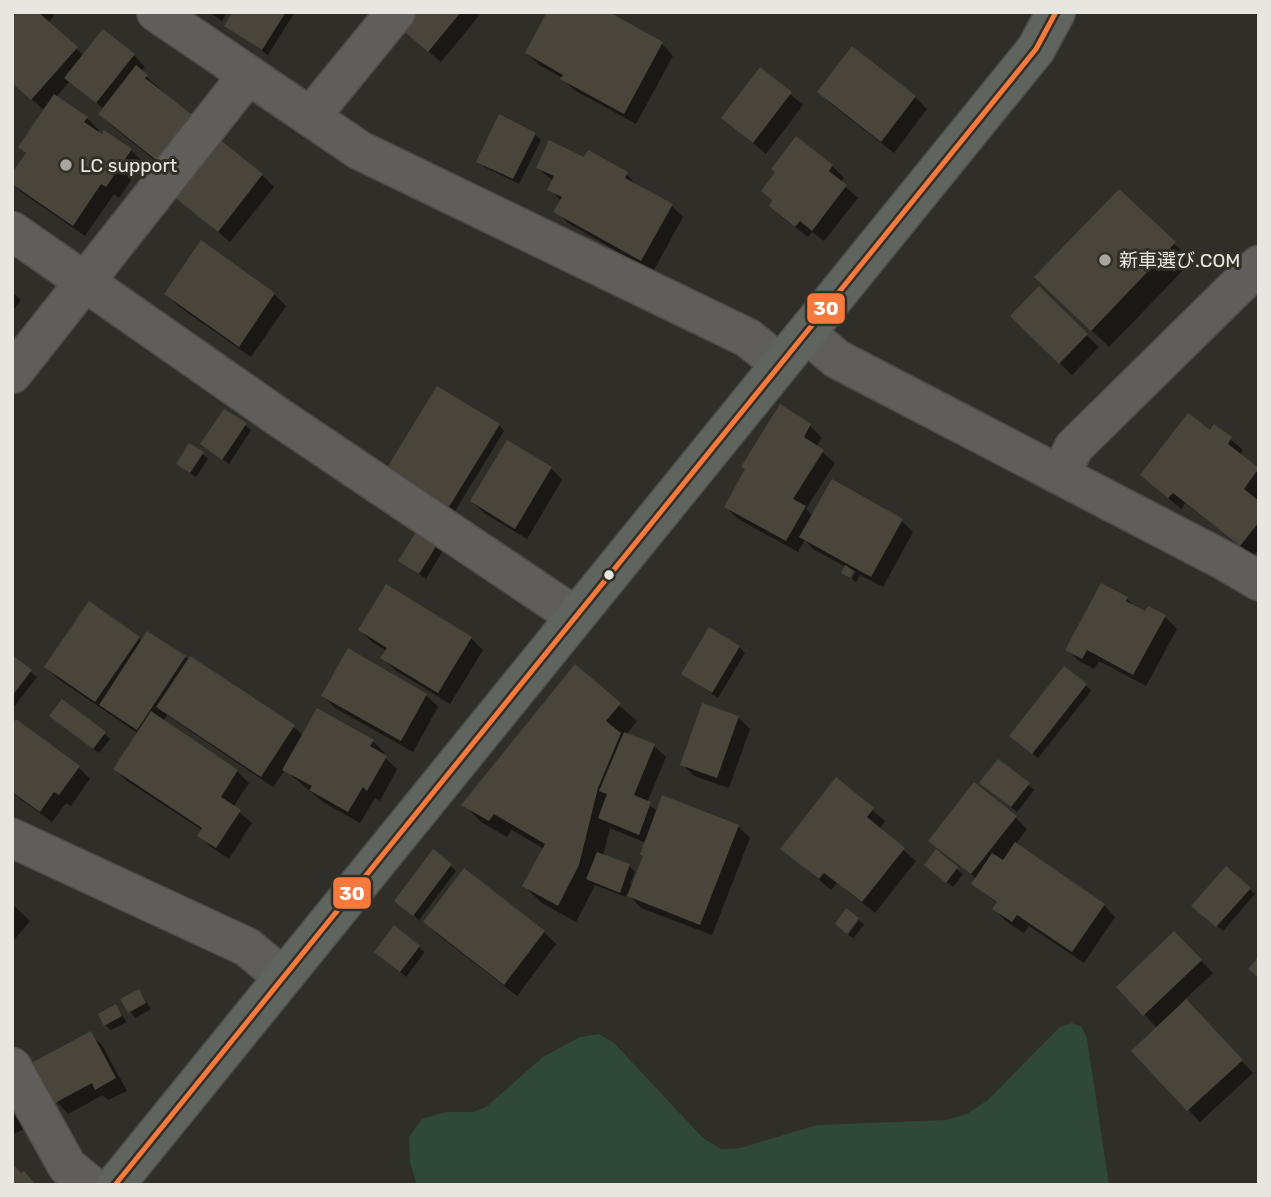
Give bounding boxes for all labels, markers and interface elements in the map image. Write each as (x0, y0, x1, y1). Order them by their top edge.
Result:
place label: LC support (80, 154, 178, 177)
marker: LC support (58, 157, 74, 173)
place label: 新車選び.COM (1119, 249, 1240, 272)
marker: 新車選び.COM (1097, 252, 1113, 268)
line badge: 30 (806, 292, 846, 325)
text: 30 (813, 297, 839, 320)
unlabelled marker (602, 568, 616, 582)
line badge: 30 (332, 876, 372, 910)
text: 30 (339, 882, 365, 905)

